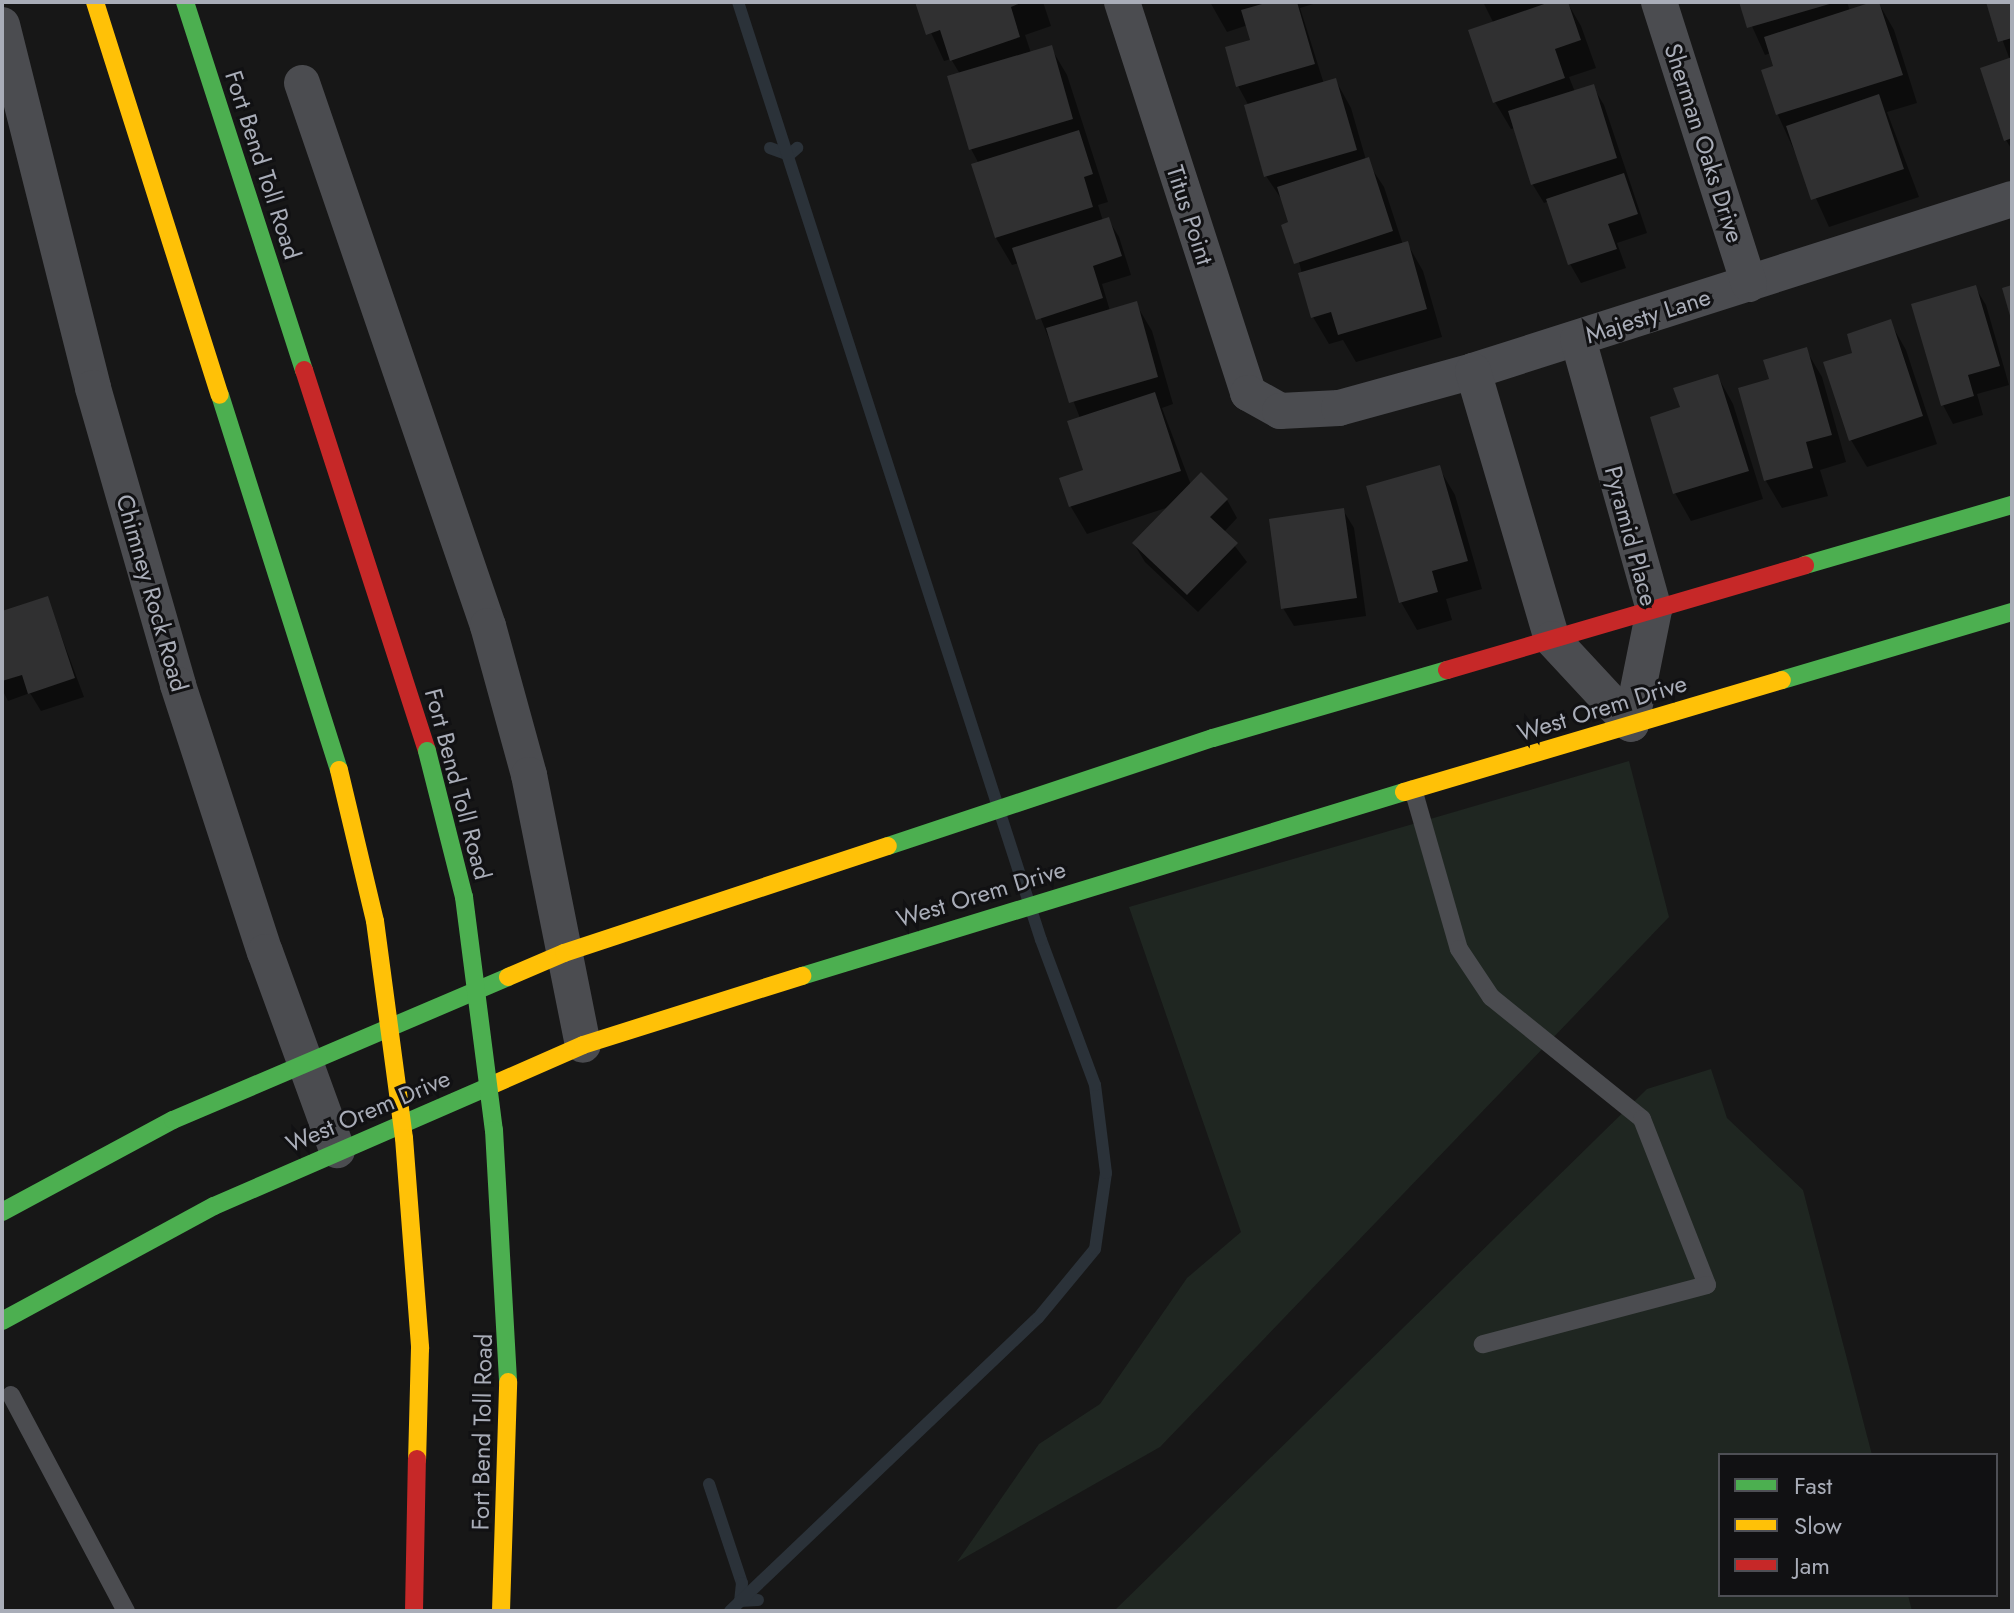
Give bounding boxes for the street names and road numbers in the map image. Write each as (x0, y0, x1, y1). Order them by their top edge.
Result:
street label: Sherman Oaks Drive (1658, 40, 1750, 246)
street label: Fort Bend Toll Road (219, 67, 307, 263)
street label: Titus Point (1160, 162, 1220, 268)
street label: Majesty Lane (1582, 282, 1714, 350)
street label: Pyramid Place (1599, 463, 1663, 609)
street label: Chimney Rock Road (110, 491, 194, 695)
street label: West Orem Drive (1514, 669, 1690, 747)
street label: Fort Bend Toll Road (419, 685, 497, 883)
street label: West Orem Drive (893, 855, 1069, 933)
street label: West Orem Drive (282, 1063, 454, 1159)
street label: Fort Bend Toll Road (466, 1333, 498, 1531)

